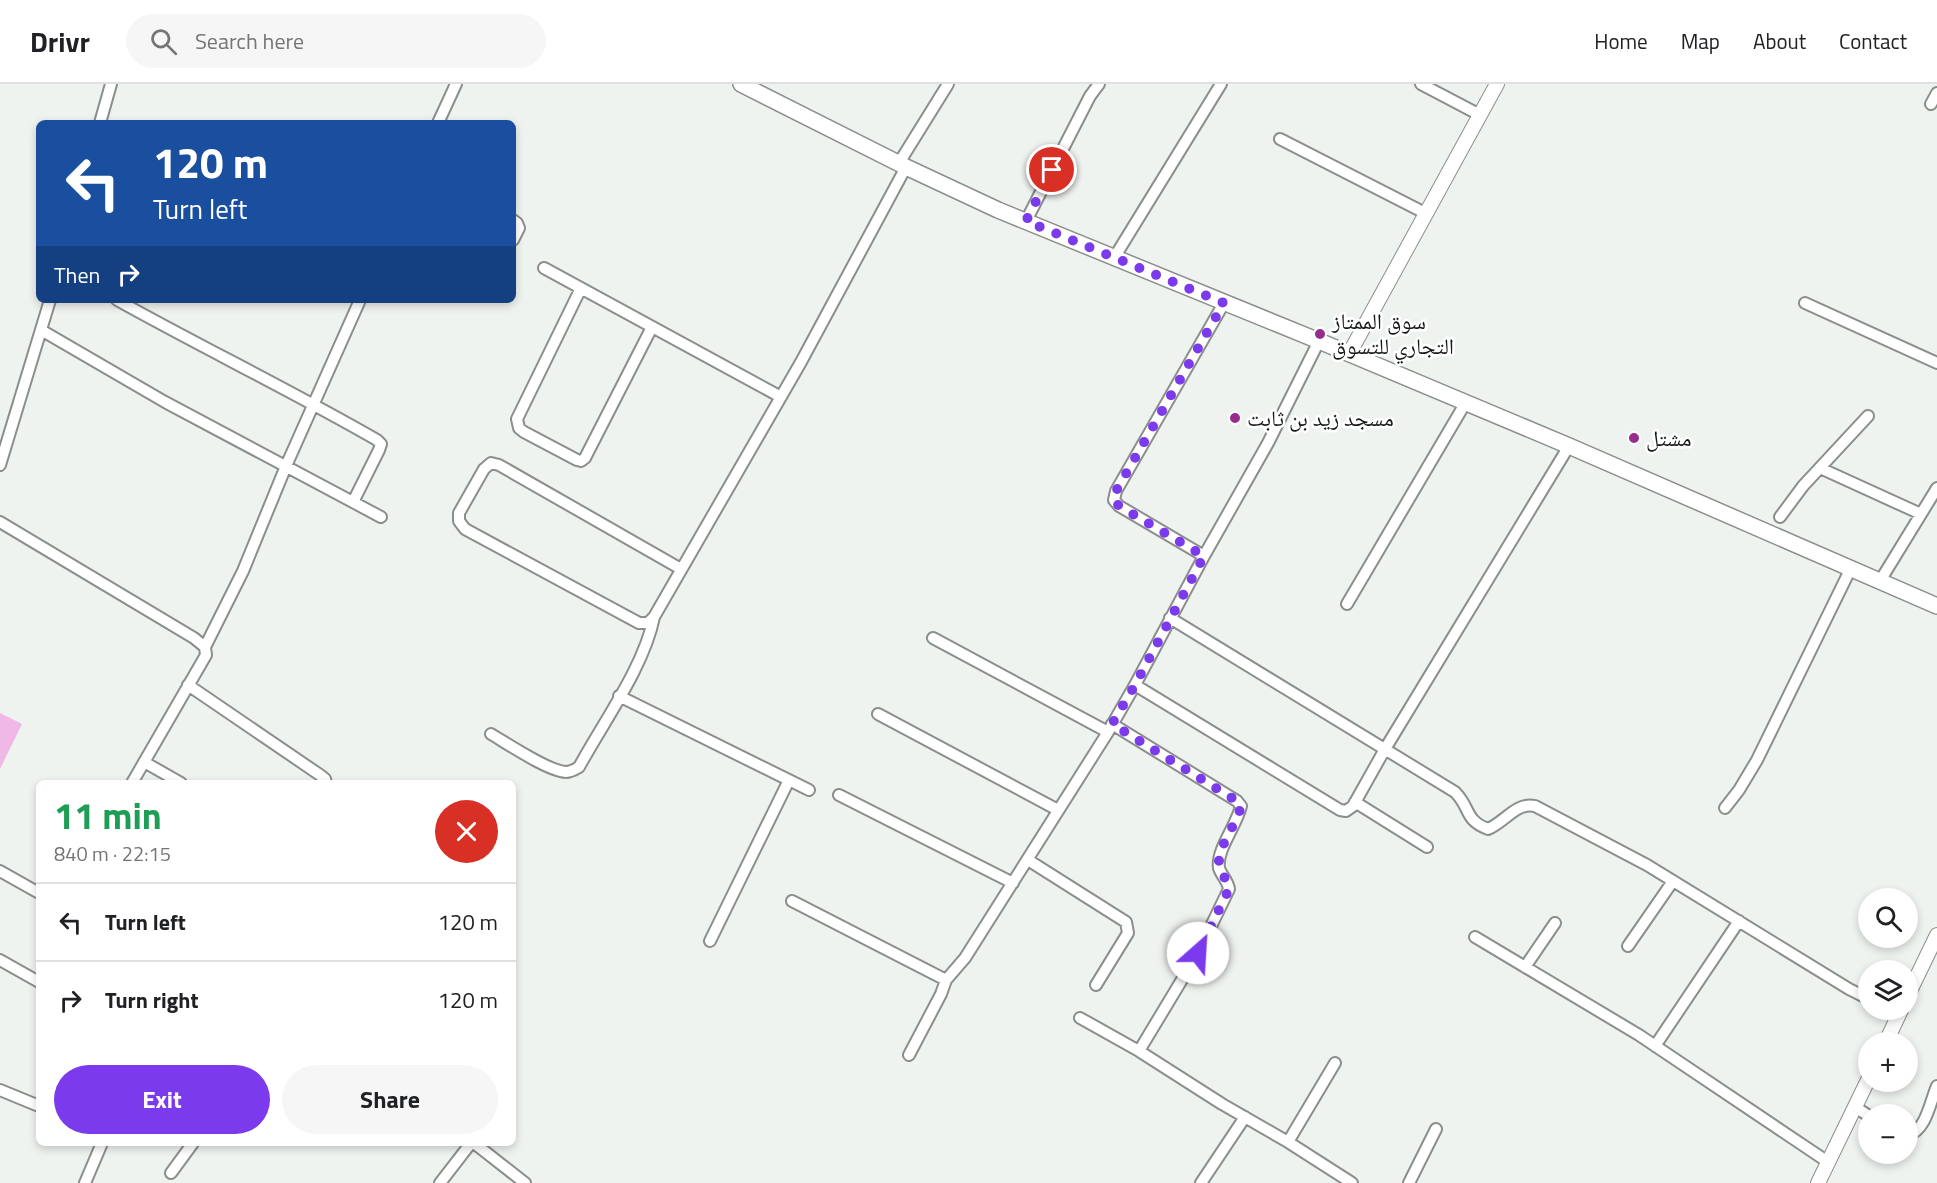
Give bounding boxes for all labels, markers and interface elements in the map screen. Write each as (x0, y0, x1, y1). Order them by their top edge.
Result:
search box (126, 14, 546, 68)
text: Drivr (30, 20, 90, 63)
text: Search here (195, 24, 304, 58)
icon: search (147, 25, 180, 58)
text: Home (1594, 25, 1648, 57)
text: Map (1681, 25, 1720, 57)
text: About (1753, 25, 1806, 57)
text: Contact (1839, 25, 1907, 57)
text: 120 m (153, 130, 268, 194)
icon: left (54, 144, 132, 222)
pin (1026, 144, 1077, 195)
icon: arrive (1035, 153, 1068, 186)
text: Turn left (153, 188, 247, 229)
text: Then (54, 258, 100, 292)
icon: right (112, 258, 145, 291)
place label: سوق الممتاز التجاري للتسوق (1331, 304, 1454, 364)
marker: سوق الممتاز التجاري للتسوق (1313, 327, 1327, 341)
place label: مسجد زيد بن ثابت (1247, 401, 1394, 435)
marker: مسجد زيد بن ثابت (1228, 411, 1242, 425)
place label: مشتل (1646, 421, 1692, 455)
marker: مشتل (1627, 431, 1641, 445)
text: 11 min (54, 788, 162, 843)
button: close (435, 800, 498, 863)
text: 840 m · 22:15 (54, 838, 171, 869)
map controls (1858, 888, 1918, 1164)
button: search (1858, 888, 1918, 948)
text: Turn left (105, 905, 186, 939)
text: 120 m (438, 905, 498, 939)
icon: left (54, 906, 87, 939)
position arrow (1166, 921, 1230, 985)
button: layers (1858, 960, 1918, 1020)
text: Turn right (105, 983, 199, 1017)
text: 120 m (438, 983, 498, 1017)
icon: right (54, 984, 87, 1017)
button: + (1858, 1032, 1918, 1092)
button: Exit (54, 1065, 270, 1134)
button: Share (282, 1065, 498, 1134)
button: − (1858, 1104, 1918, 1164)

